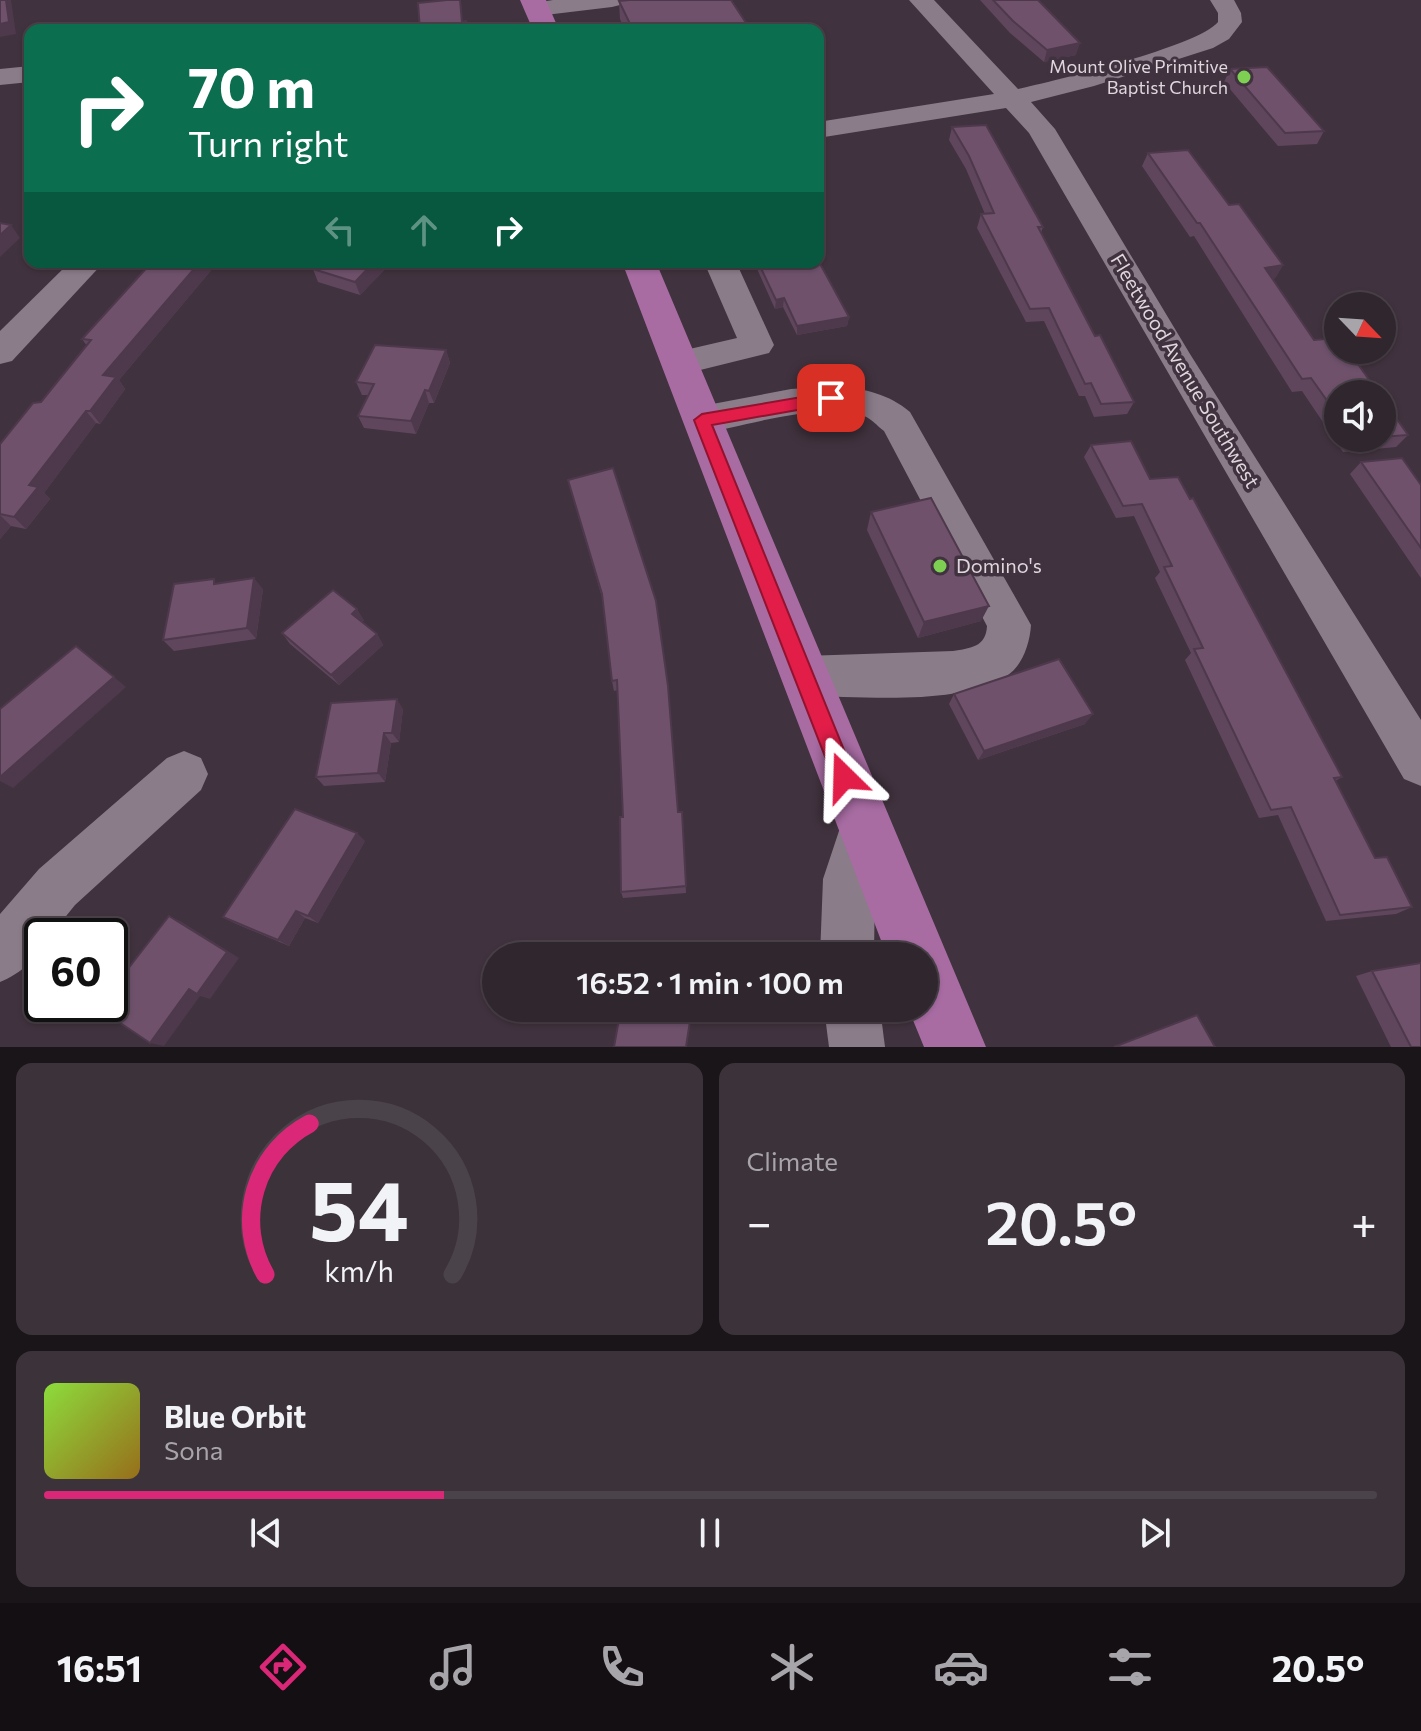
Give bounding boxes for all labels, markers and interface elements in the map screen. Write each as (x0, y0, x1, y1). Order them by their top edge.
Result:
text: 70 m (188, 51, 315, 120)
place label: Mount Olive Primitive Baptist Church (1049, 55, 1228, 98)
icon: right (56, 56, 160, 160)
marker: Mount Olive Primitive Baptist Church (1235, 68, 1253, 86)
text: Turn right (188, 120, 349, 164)
icon: left (318, 208, 362, 252)
icon: ahead (402, 208, 446, 252)
icon: right (486, 208, 530, 252)
street label: Fleetwood Avenue Southwest (1106, 249, 1265, 492)
north arrow (1324, 292, 1396, 364)
map controls (1324, 292, 1396, 452)
pin (797, 364, 865, 432)
icon: arrive (809, 376, 853, 420)
button: sound (1324, 380, 1396, 452)
place label: Domino's (956, 553, 1042, 577)
marker: Domino's (931, 557, 949, 575)
position arrow (802, 735, 886, 819)
speed limit sign: 60 (24, 918, 128, 1022)
text: 16:52 · 1 min · 100 m (576, 963, 844, 1000)
text: Climate (747, 1145, 838, 1176)
text: 54 (309, 1156, 409, 1258)
text: 20.5° (985, 1184, 1137, 1257)
text: − (747, 1194, 772, 1248)
text: + (1351, 1194, 1377, 1248)
text: km/h (324, 1253, 394, 1288)
text: Blue Orbit (164, 1397, 306, 1434)
text: Sona (164, 1434, 223, 1465)
icon: previous (244, 1511, 288, 1555)
icon: pause (688, 1511, 732, 1555)
icon: next (1133, 1511, 1177, 1555)
icon: directions (255, 1639, 311, 1695)
icon: music (425, 1639, 481, 1695)
icon: phone (594, 1639, 650, 1695)
icon: climate (764, 1639, 820, 1695)
icon: car (933, 1639, 989, 1695)
icon: filters (1102, 1639, 1158, 1695)
text: 16:51 (57, 1645, 142, 1689)
text: 20.5° (1272, 1645, 1364, 1689)

